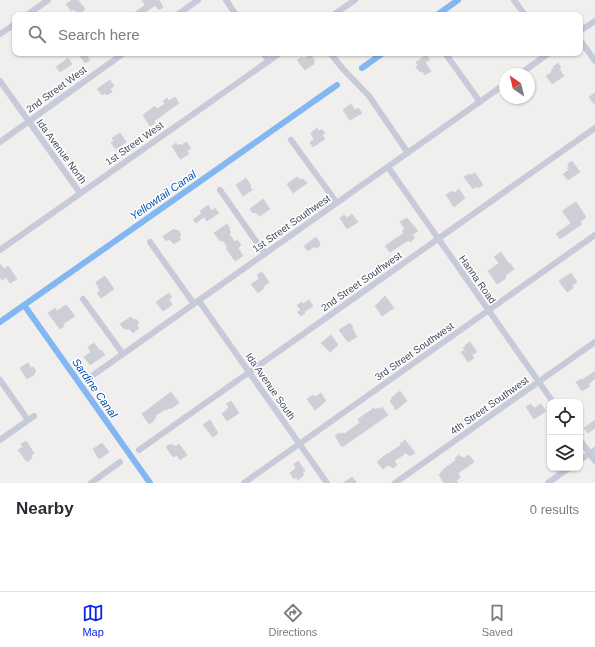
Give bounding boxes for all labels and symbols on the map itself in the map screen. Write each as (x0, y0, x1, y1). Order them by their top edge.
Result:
street label: 2nd Street West (24, 64, 89, 115)
north arrow (499, 68, 535, 104)
street label: Ida Avenue North (34, 117, 89, 186)
street label: 1st Street West (103, 119, 166, 167)
water label: Yellowtail Canal (128, 167, 199, 222)
street label: 1st Street Southwest (250, 192, 332, 254)
street label: 2nd Street Southwest (319, 249, 404, 313)
street label: Hanna Road (457, 253, 498, 305)
street label: 3rd Street Southwest (373, 320, 456, 383)
street label: Ida Avenue South (243, 351, 298, 422)
water label: Sardine Canal (70, 356, 120, 420)
street label: 4th Street Southwest (448, 374, 531, 437)

